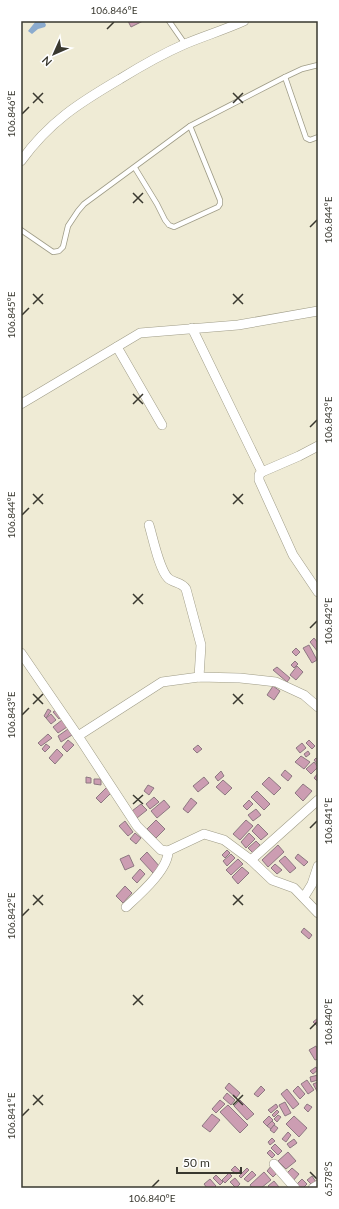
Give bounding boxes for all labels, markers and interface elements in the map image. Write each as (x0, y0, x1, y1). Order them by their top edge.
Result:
text: 106.846°E (90, 4, 138, 16)
north arrow (34, 34, 74, 74)
text: N (39, 54, 54, 69)
text: 106.846°E (5, 90, 17, 138)
text: 106.844°E (322, 196, 334, 244)
text: 106.845°E (5, 291, 17, 339)
text: 106.843°E (322, 396, 334, 444)
text: 106.844°E (5, 491, 17, 539)
text: 106.842°E (322, 597, 334, 645)
text: 106.843°E (5, 691, 17, 739)
text: 106.841°E (322, 797, 334, 845)
text: 106.842°E (5, 892, 17, 940)
text: 106.840°E (322, 998, 334, 1046)
text: 106.841°E (5, 1092, 17, 1140)
scale bar (177, 1149, 241, 1175)
text: 50 m (183, 1155, 210, 1170)
text: 6.578°S (322, 1161, 334, 1197)
text: 106.840°E (128, 1192, 176, 1204)

